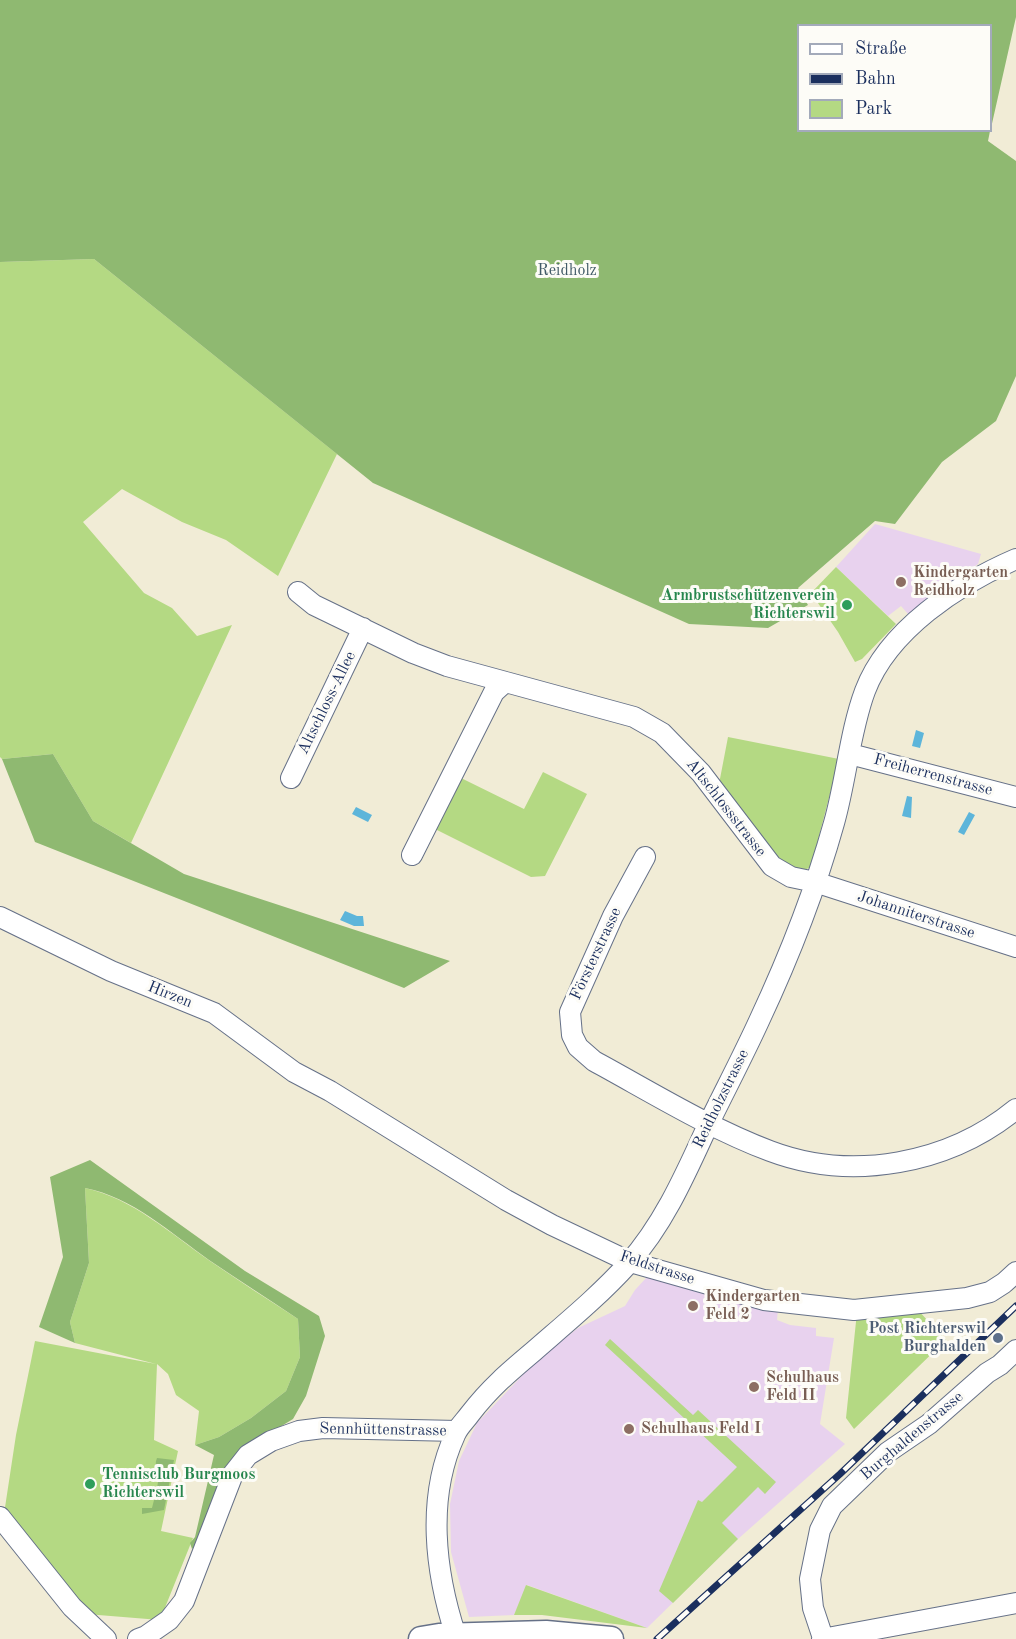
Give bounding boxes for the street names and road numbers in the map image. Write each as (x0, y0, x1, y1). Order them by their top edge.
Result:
street label: Altschloss-Allee (294, 648, 360, 758)
street label: Freiherrenstrasse (871, 750, 995, 800)
street label: Altschlossstrasse (682, 755, 770, 861)
street label: Johanniterstrasse (855, 887, 977, 943)
street label: Försterstrasse (566, 905, 626, 1003)
street label: Hirzen (145, 977, 195, 1013)
street label: Reidholzstrasse (689, 1046, 753, 1152)
street label: Feldstrasse (617, 1247, 697, 1289)
street label: Burghaldenstrasse (857, 1387, 967, 1485)
street label: Sennhüttenstrasse (319, 1419, 447, 1441)

